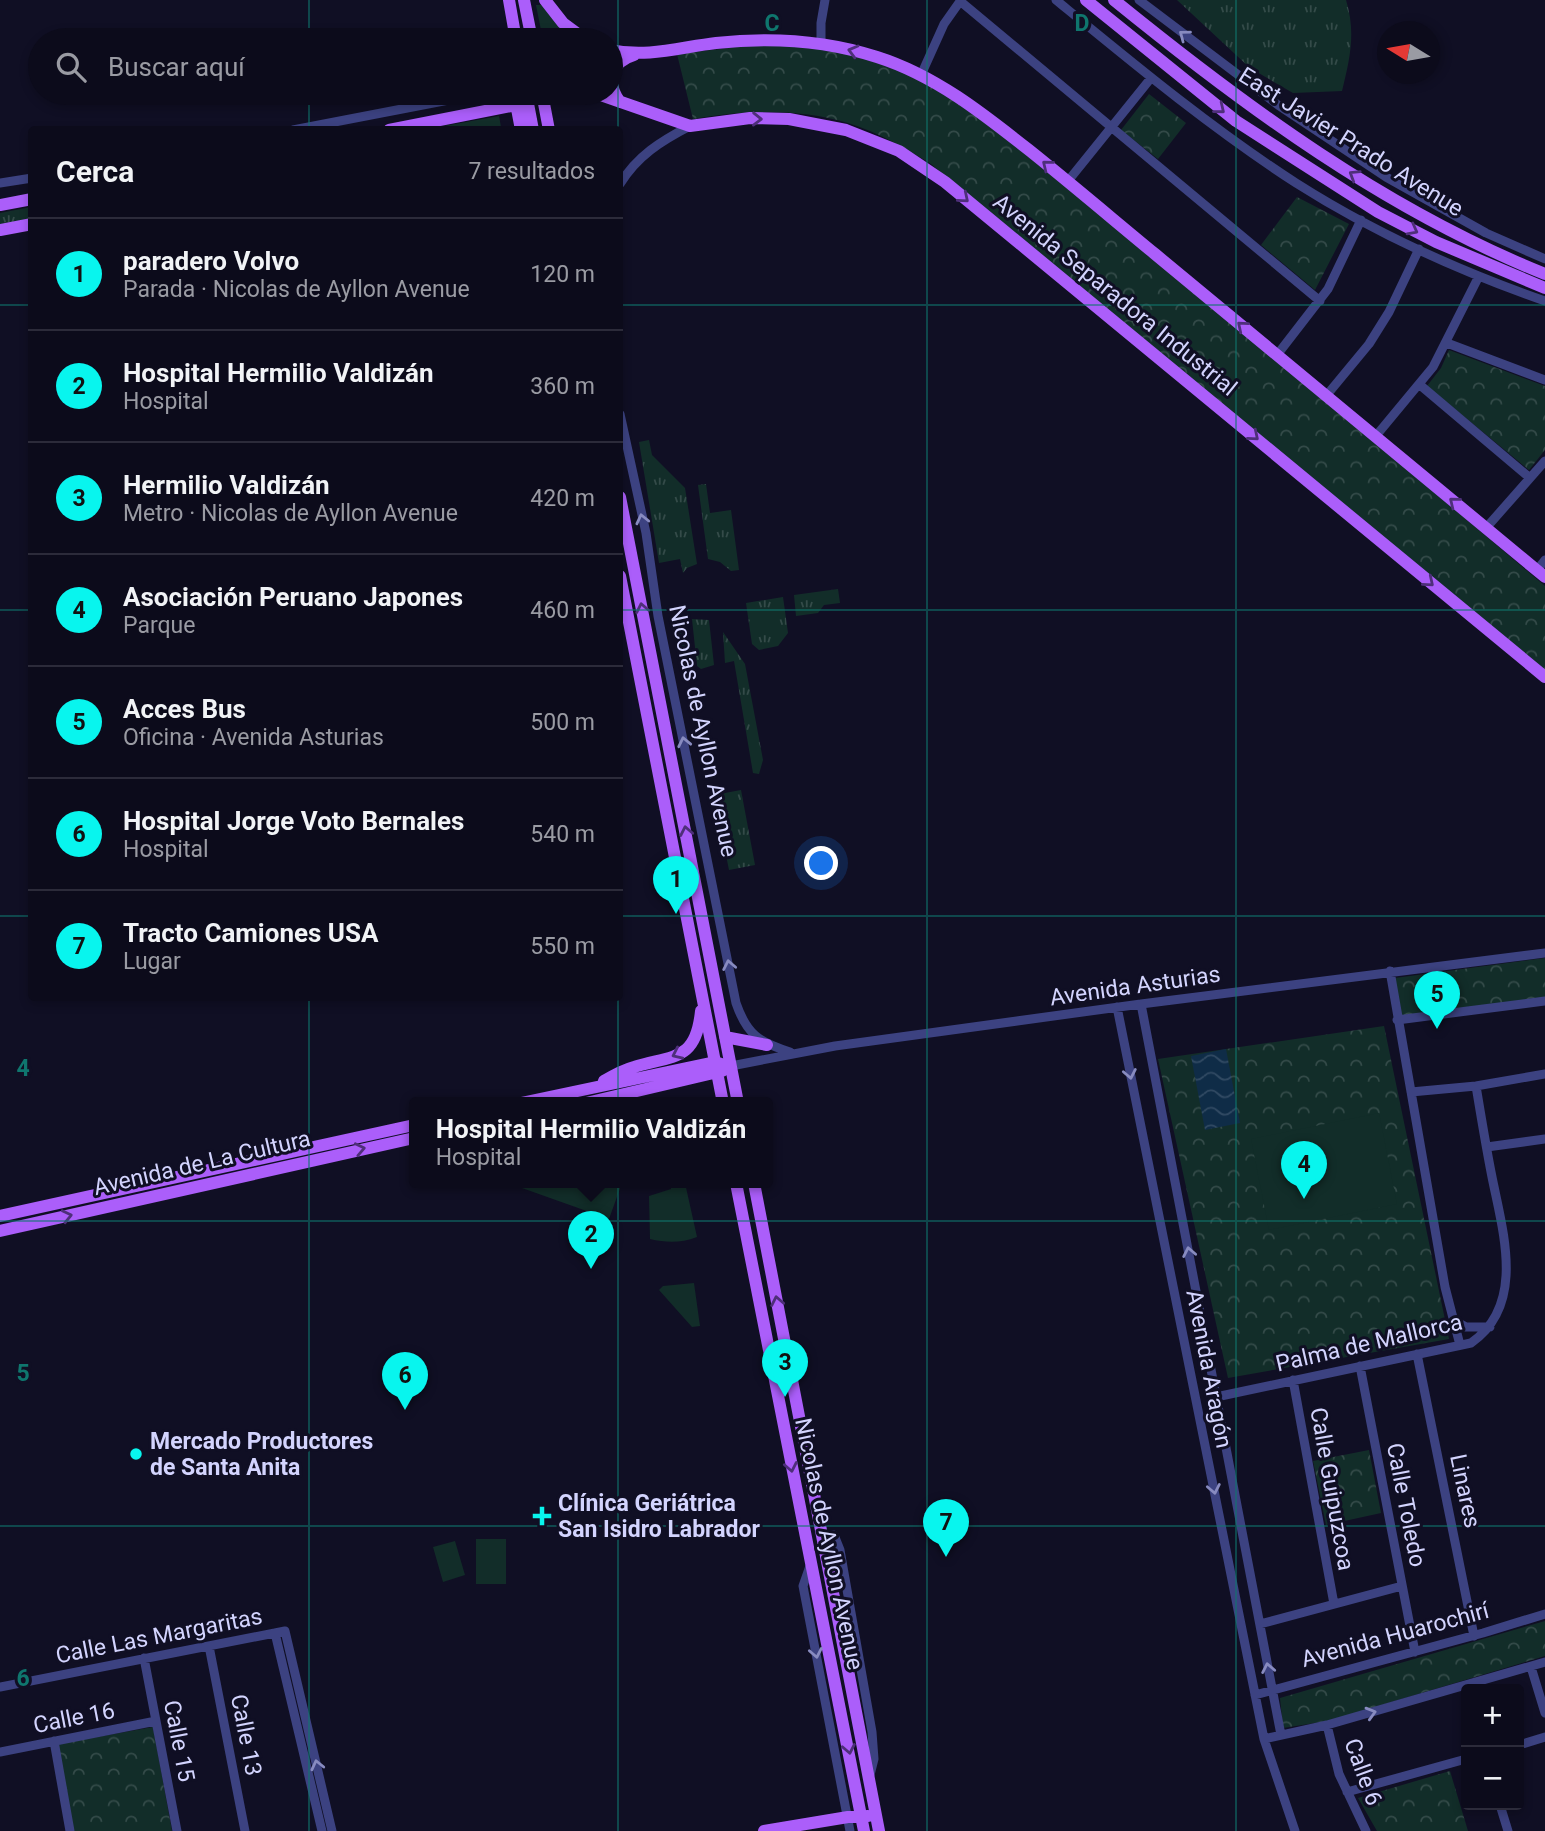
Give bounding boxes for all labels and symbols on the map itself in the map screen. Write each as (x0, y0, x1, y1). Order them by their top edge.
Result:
text: C (764, 10, 780, 37)
text: D (1075, 10, 1089, 37)
north arrow (1377, 21, 1440, 84)
one-way arrow (1179, 30, 1191, 43)
one-way arrow (848, 44, 860, 59)
street label: East Javier Prado Avenue (1234, 62, 1468, 222)
one-way arrow (1213, 100, 1225, 113)
one-way arrow (752, 111, 763, 126)
one-way arrow (1043, 161, 1056, 173)
one-way arrow (1349, 170, 1362, 183)
street label: Avenida Separadora Industrial (988, 188, 1242, 402)
one-way arrow (957, 190, 969, 203)
one-way arrow (1406, 221, 1418, 235)
one-way arrow (1237, 321, 1249, 334)
one-way arrow (1246, 428, 1259, 440)
one-way arrow (1450, 498, 1463, 510)
one-way arrow (636, 513, 651, 525)
one-way arrow (1421, 573, 1433, 586)
one-way arrow (635, 602, 650, 614)
street label: Nicolas de Ayllon Avenue (663, 603, 743, 859)
one-way arrow (677, 736, 692, 748)
one-way arrow (679, 825, 694, 837)
your location (804, 846, 838, 880)
pin: 1 (653, 856, 699, 914)
one-way arrow (722, 959, 737, 971)
street label: Avenida Asturias (1048, 961, 1222, 1011)
pin: 5 (1414, 971, 1460, 1029)
one-way arrow (672, 1046, 684, 1060)
text: 4 (16, 1055, 30, 1082)
one-way arrow (1122, 1068, 1137, 1080)
street label: Avenida de La Cultura (91, 1125, 313, 1201)
pin: 4 (1281, 1141, 1327, 1199)
one-way arrow (354, 1143, 366, 1157)
one-way arrow (60, 1209, 72, 1224)
pin: 2 (568, 1211, 614, 1269)
one-way arrow (1182, 1246, 1197, 1258)
street label: Avenida Aragón (1180, 1288, 1238, 1450)
one-way arrow (771, 1295, 786, 1307)
street label: Palma de Mallorca (1273, 1308, 1465, 1378)
pin: 3 (762, 1339, 808, 1397)
pin: 6 (382, 1352, 428, 1410)
text: 5 (16, 1360, 30, 1387)
street label: Calle Guipuzcoa (1304, 1405, 1360, 1573)
street label: Nicolas de Ayllon Avenue (789, 1416, 869, 1672)
place label: Mercado Productores de Santa Anita (150, 1428, 373, 1481)
street label: Calle Toledo (1381, 1441, 1431, 1569)
marker: Mercado Productores de Santa Anita (128, 1446, 144, 1462)
street label: Linares (1444, 1452, 1486, 1530)
one-way arrow (782, 1461, 797, 1473)
one-way arrow (1205, 1483, 1220, 1495)
place label: Clínica Geriátrica San Isidro Labrador (558, 1490, 760, 1543)
pin: 7 (923, 1499, 969, 1557)
marker: Clínica Geriátrica San Isidro Labrador (532, 1506, 552, 1526)
street label: Avenida Huarochirí (1298, 1597, 1493, 1673)
street label: Calle Las Margaritas (53, 1603, 265, 1669)
one-way arrow (808, 1647, 823, 1659)
one-way arrow (1261, 1662, 1276, 1674)
text: 6 (16, 1665, 30, 1692)
street label: Calle 13 (225, 1692, 267, 1778)
street label: Calle 16 (31, 1697, 117, 1739)
street label: Calle 15 (158, 1698, 200, 1784)
one-way arrow (1365, 1706, 1377, 1721)
street label: Calle 6 (1338, 1735, 1388, 1809)
one-way arrow (841, 1743, 856, 1755)
one-way arrow (310, 1759, 325, 1771)

